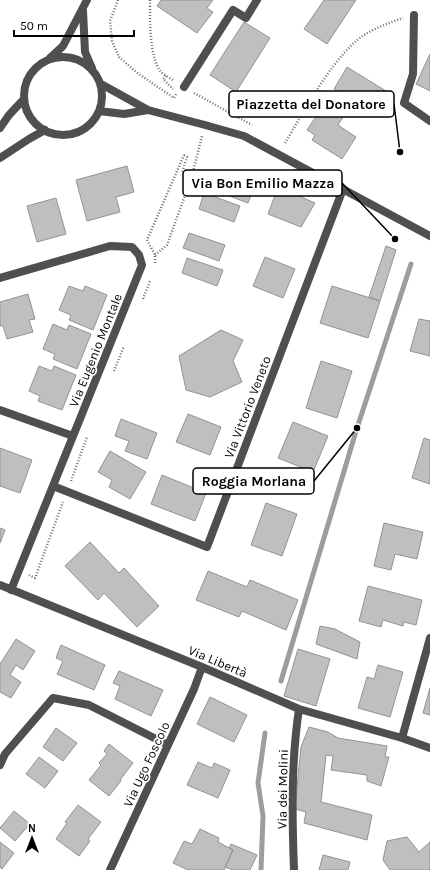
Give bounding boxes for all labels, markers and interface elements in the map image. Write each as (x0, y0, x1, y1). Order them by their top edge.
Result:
scale bar (14, 12, 134, 38)
text: 50 m (20, 19, 48, 33)
callout: Piazzetta del Donatore (229, 91, 394, 117)
text: Piazzetta del Donatore (236, 96, 386, 113)
callout: Via Bon Emilio Mazza (183, 170, 342, 196)
text: Via Bon Emilio Mazza (192, 175, 334, 192)
street label: Via Eugenio Montale (66, 291, 125, 409)
street label: Via Vittorio Veneto (221, 354, 274, 460)
callout: Roggia Morlana (193, 468, 314, 494)
text: Roggia Morlana (202, 473, 306, 490)
street label: Via Libertà (186, 642, 250, 681)
street label: Via Ugo Foscolo (120, 719, 173, 809)
street label: Via dei Molini (274, 749, 291, 829)
north arrow (12, 818, 52, 858)
text: N (28, 822, 36, 835)

